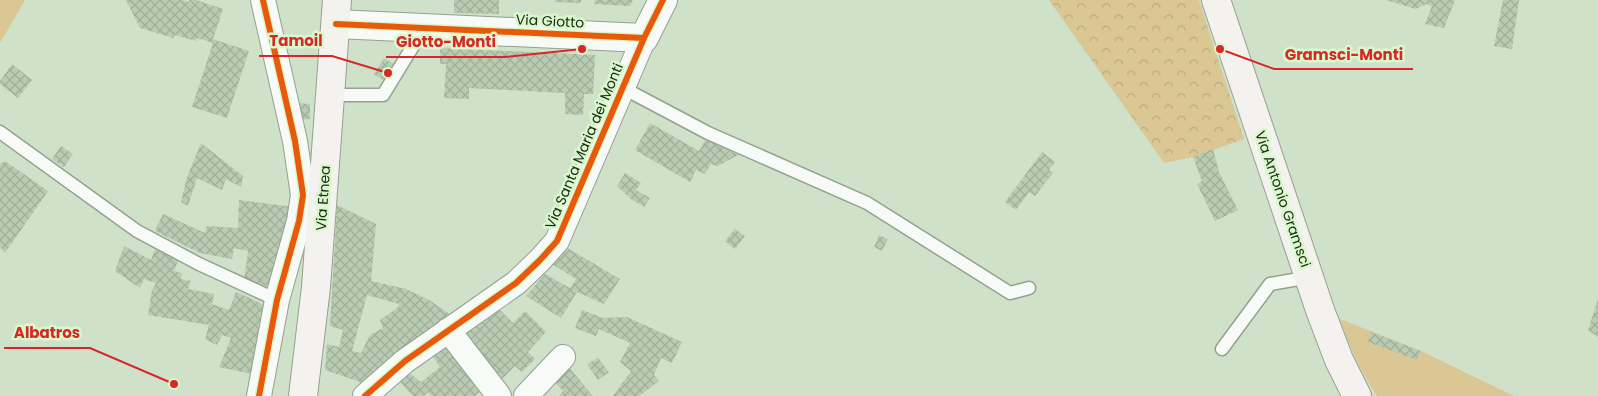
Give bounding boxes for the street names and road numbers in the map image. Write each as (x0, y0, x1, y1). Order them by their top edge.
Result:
street label: Via Giotto (515, 9, 585, 33)
street label: Via Santa Maria dei Monti (540, 60, 628, 232)
street label: Via Antonio Gramsci (1250, 128, 1316, 270)
street label: Via Etnea (311, 165, 335, 231)

